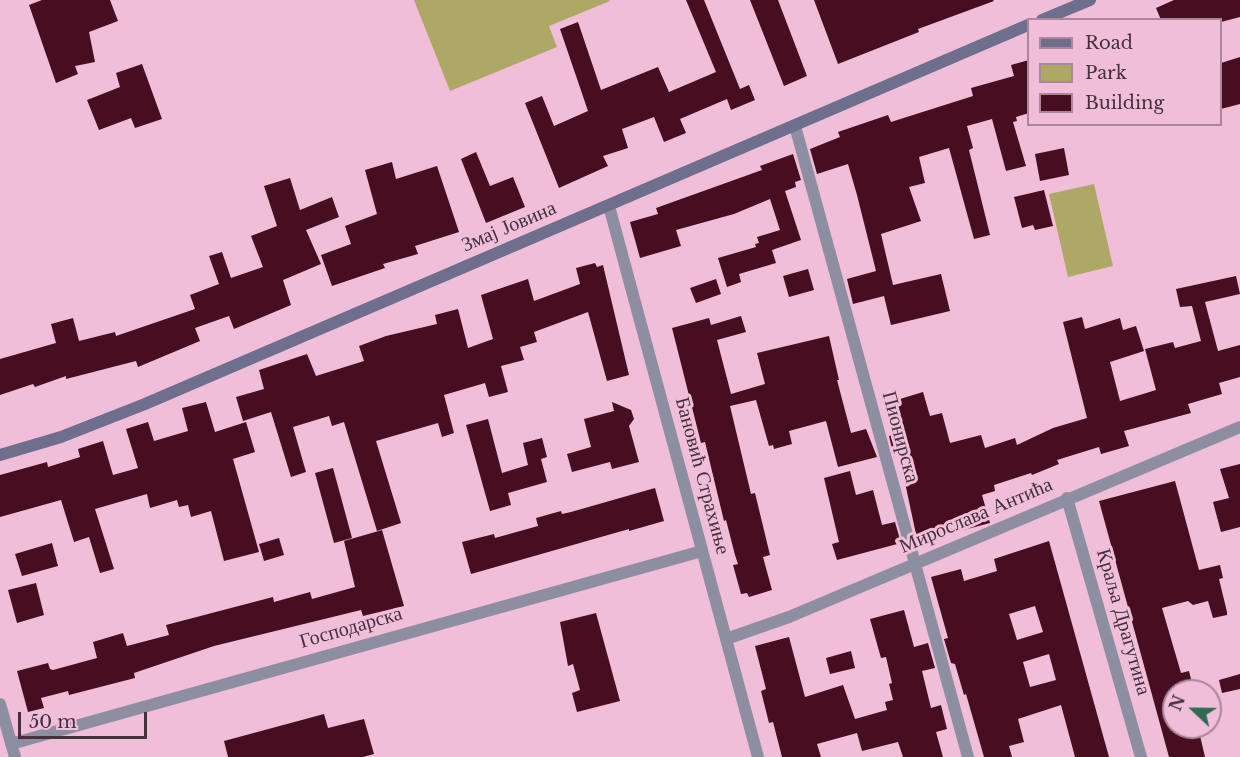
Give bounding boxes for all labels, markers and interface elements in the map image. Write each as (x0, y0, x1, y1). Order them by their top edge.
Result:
legend (1027, 18, 1222, 126)
text: Road (1085, 32, 1133, 54)
text: Park (1085, 62, 1127, 84)
text: Building (1085, 92, 1164, 114)
street label: Змај Јовина (458, 196, 560, 258)
street label: Пионирска (876, 389, 924, 485)
street label: Бановић Страхиње (669, 395, 735, 557)
street label: Мирослава Антића (896, 473, 1056, 559)
street label: Краља Драгутина (1091, 546, 1155, 698)
street label: Господарска (297, 602, 405, 654)
north arrow (1162, 679, 1222, 739)
text: N (1165, 692, 1189, 714)
scale bar (21, 700, 150, 738)
text: 50 m (29, 711, 77, 733)

